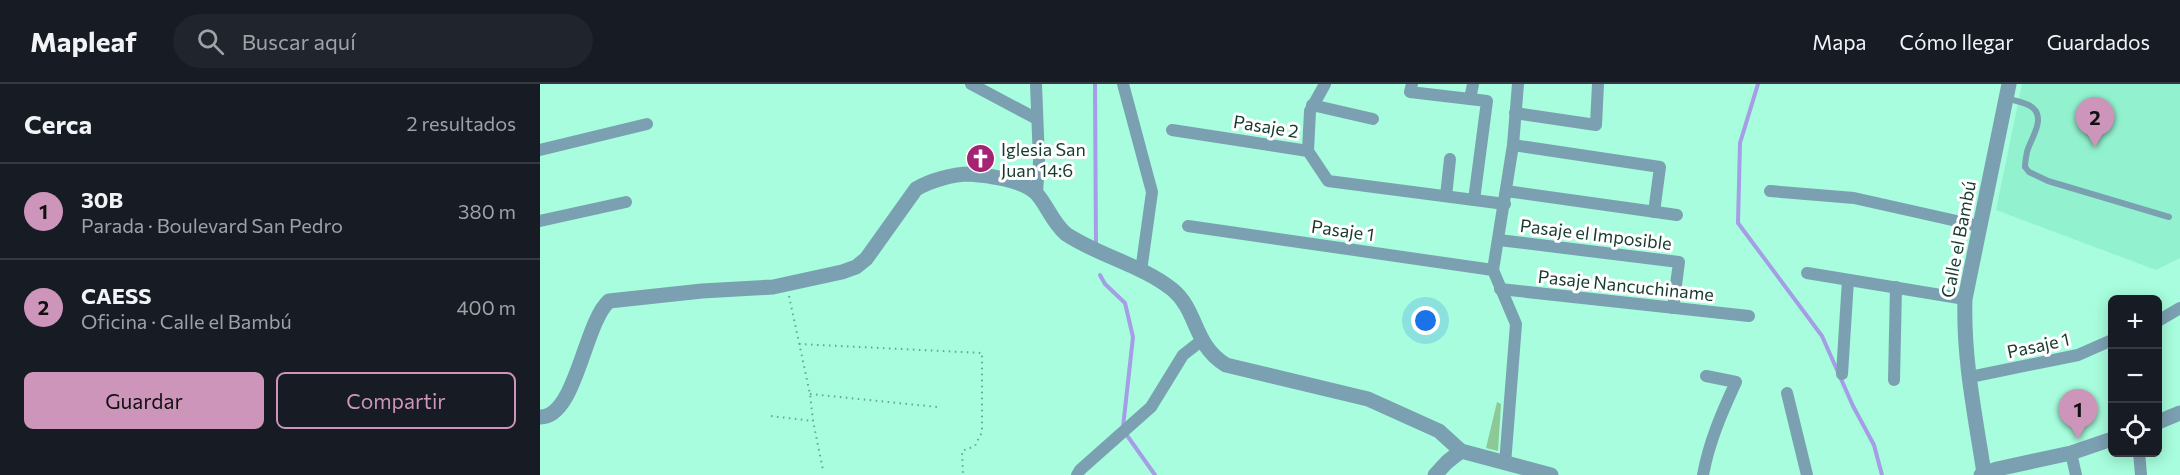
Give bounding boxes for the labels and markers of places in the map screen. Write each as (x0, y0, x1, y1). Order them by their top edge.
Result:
pin: 2 (2076, 98, 2114, 147)
place label: Iglesia San Juan 14:6 (1001, 138, 1086, 181)
church icon: Iglesia San Juan 14:6 (964, 143, 996, 175)
pin: 1 (2058, 390, 2098, 439)

